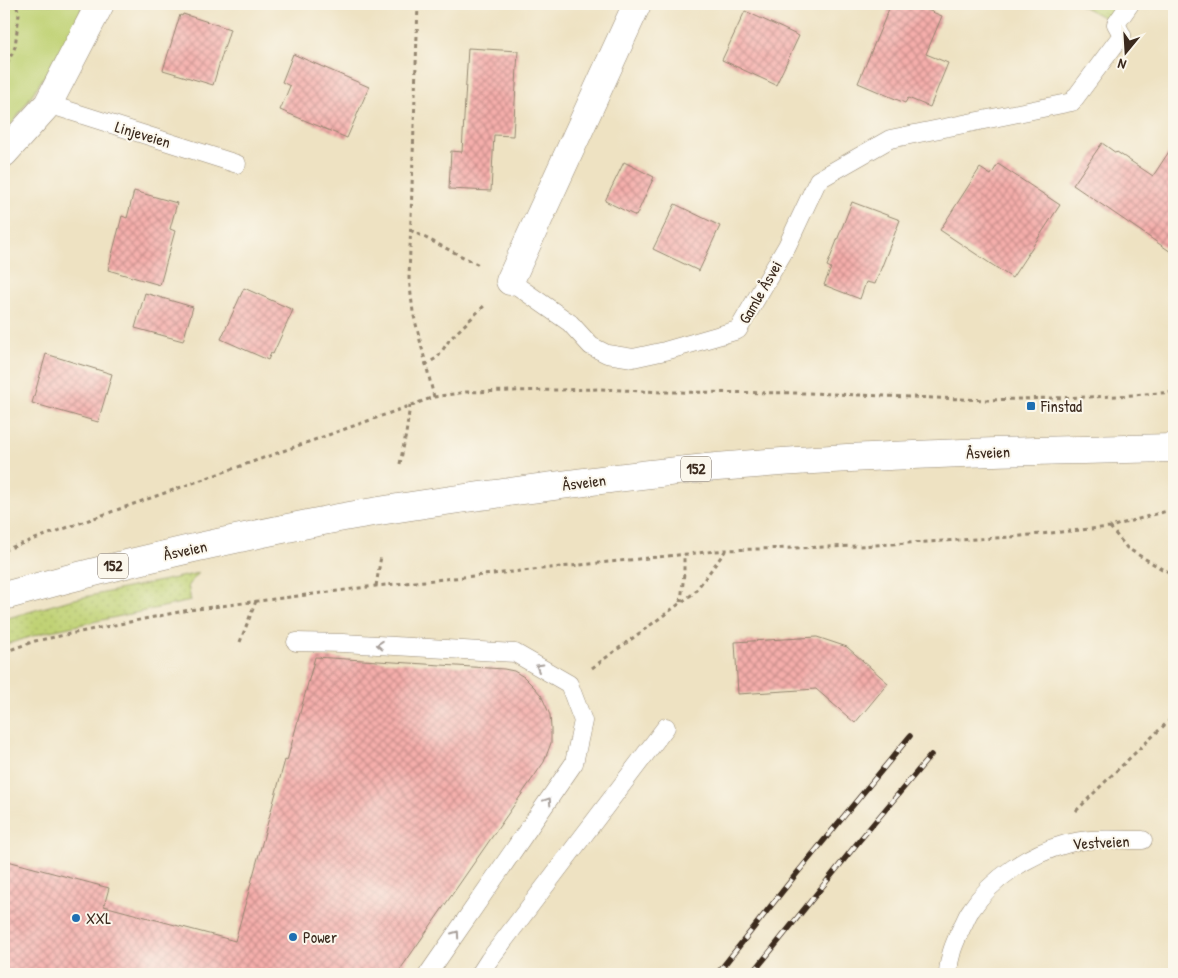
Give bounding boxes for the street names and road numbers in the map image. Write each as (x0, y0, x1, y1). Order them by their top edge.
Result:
street label: Linjeveien (113, 115, 173, 153)
street label: Gamle Åsvei (733, 256, 787, 328)
street label: Åsveien (966, 440, 1010, 464)
road number: 152 (681, 456, 711, 482)
street label: Åsveien (561, 468, 607, 496)
street label: Åsveien (161, 535, 209, 565)
road number: 152 (98, 554, 128, 578)
street label: Vestveien (1072, 830, 1130, 854)

